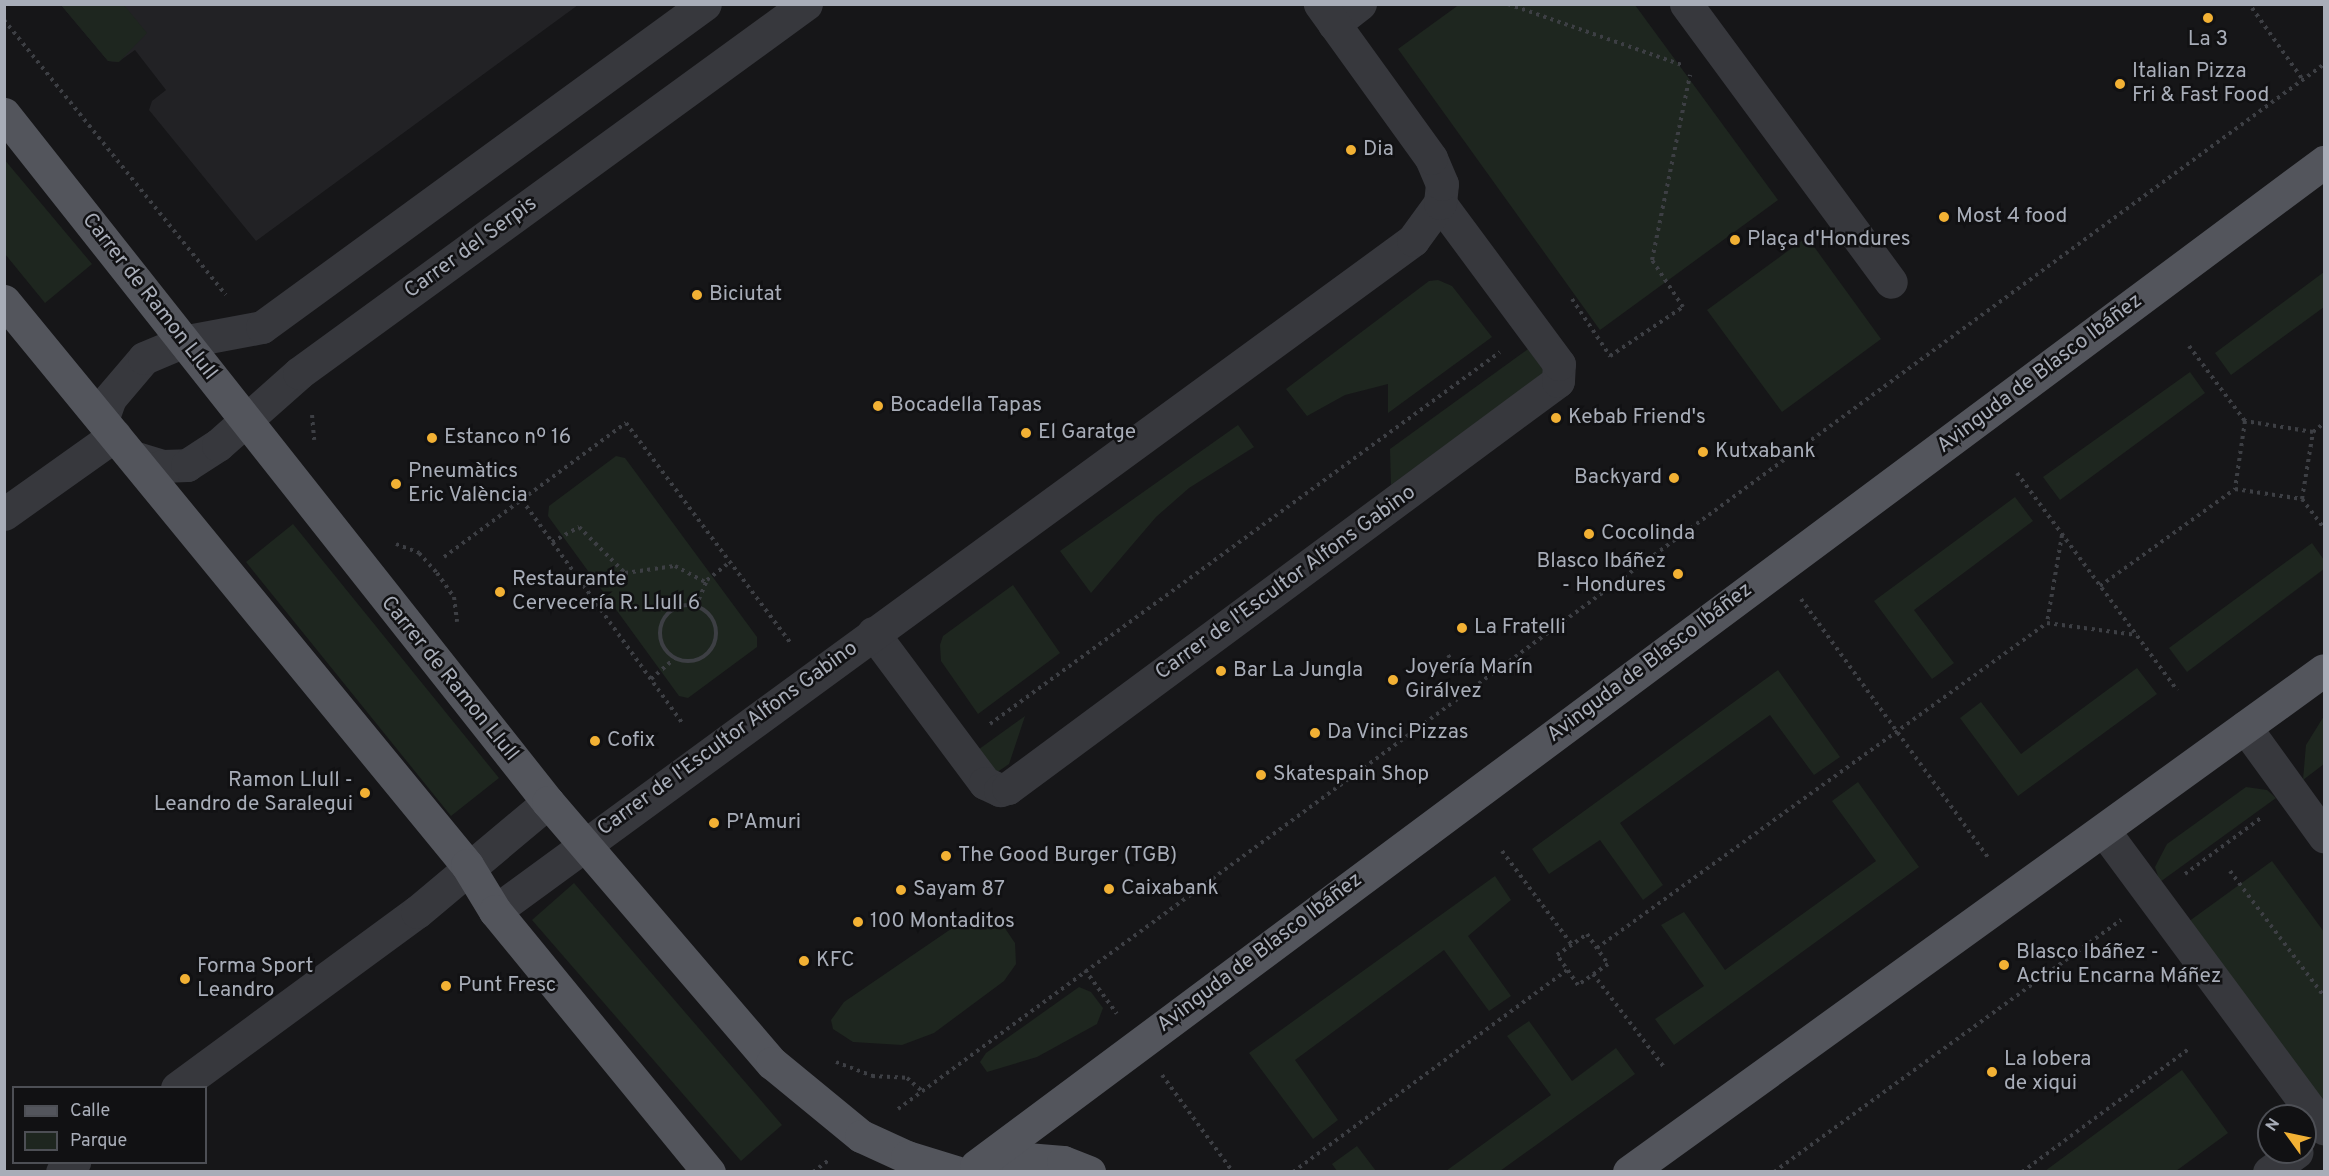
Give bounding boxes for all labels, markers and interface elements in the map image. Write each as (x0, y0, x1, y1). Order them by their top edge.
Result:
marker: La 3 (2201, 11, 2215, 25)
place label: La 3 (2188, 27, 2228, 53)
place label: Italian Pizza Fri & Fast Food (2132, 59, 2269, 109)
marker: Italian Pizza Fri & Fast Food (2113, 77, 2127, 91)
place label: Dia (1363, 137, 1394, 163)
marker: Dia (1344, 143, 1358, 157)
street label: Carrer del Serpis (400, 191, 542, 305)
place label: Most 4 food (1956, 204, 2067, 230)
street label: Carrer de Ramon Llull (76, 209, 222, 385)
marker: Most 4 food (1937, 210, 1951, 224)
place label: Plaça d'Hondures (1747, 227, 1911, 253)
marker: Plaça d'Hondures (1728, 233, 1742, 247)
place label: Biciutat (709, 282, 782, 308)
marker: Biciutat (690, 288, 704, 302)
street label: Avinguda de Blasco Ibáñez (1932, 289, 2148, 459)
place label: Bocadella Tapas (890, 393, 1043, 419)
marker: Bocadella Tapas (871, 399, 885, 413)
place label: Kebab Friend's (1568, 405, 1706, 431)
marker: Kebab Friend's (1549, 411, 1563, 425)
place label: El Garatge (1038, 420, 1136, 446)
place label: Estanco nº 16 (444, 425, 571, 451)
marker: El Garatge (1019, 426, 1033, 440)
marker: Estanco nº 16 (425, 431, 439, 445)
place label: Kutxabank (1715, 439, 1816, 465)
marker: Kutxabank (1696, 445, 1710, 459)
place label: Pneumàtics Eric València (408, 459, 528, 509)
place label: Backyard (1574, 465, 1662, 491)
marker: Backyard (1667, 471, 1681, 485)
marker: Pneumàtics Eric València (389, 477, 403, 491)
street label: Carrer de l'Escultor Alfons Gabino (1151, 480, 1421, 686)
place label: Cocolinda (1601, 521, 1695, 547)
marker: Cocolinda (1582, 527, 1596, 541)
place label: Blasco Ibáñez - Hondures (1536, 549, 1666, 599)
place label: Restaurante Cervecería R. Llull 6 (512, 567, 700, 617)
marker: Blasco Ibáñez - Hondures (1671, 567, 1685, 581)
street label: Avinguda de Blasco Ibáñez (1542, 578, 1758, 748)
marker: Restaurante Cervecería R. Llull 6 (493, 585, 507, 599)
street label: Carrer de Ramon Llull (375, 591, 523, 767)
place label: La Fratelli (1474, 615, 1566, 641)
marker: La Fratelli (1455, 621, 1469, 635)
street label: Carrer de l'Escultor Alfons Gabino (593, 636, 863, 842)
place label: Joyería Marín Girálvez (1405, 655, 1533, 705)
place label: Bar La Jungla (1233, 658, 1363, 684)
marker: Bar La Jungla (1214, 664, 1228, 678)
marker: Joyería Marín Girálvez (1386, 673, 1400, 687)
place label: Da Vinci Pizzas (1327, 720, 1470, 746)
marker: Da Vinci Pizzas (1308, 726, 1322, 740)
place label: Cofix (607, 728, 655, 754)
marker: Cofix (588, 734, 602, 748)
place label: Skatespain Shop (1273, 762, 1429, 788)
place label: Ramon Llull - Leandro de Saralegui (154, 768, 353, 818)
marker: Skatespain Shop (1254, 768, 1268, 782)
marker: Ramon Llull - Leandro de Saralegui (358, 786, 372, 800)
place label: P'Amuri (726, 810, 801, 836)
marker: P'Amuri (707, 816, 721, 830)
place label: The Good Burger (TGB) (958, 843, 1177, 869)
marker: The Good Burger (TGB) (939, 849, 953, 863)
street label: Avinguda de Blasco Ibáñez (1152, 868, 1368, 1038)
place label: Caixabank (1121, 876, 1219, 902)
place label: Sayam 87 (913, 877, 1005, 903)
marker: Caixabank (1102, 882, 1116, 896)
marker: Sayam 87 (894, 883, 908, 897)
place label: 100 Montaditos (870, 909, 1015, 935)
marker: 100 Montaditos (851, 915, 865, 929)
place label: Blasco Ibáñez - Actriu Encarna Máñez (2016, 940, 2221, 990)
place label: KFC (816, 948, 855, 974)
place label: Forma Sport Leandro (197, 954, 313, 1004)
marker: KFC (797, 954, 811, 968)
marker: Blasco Ibáñez - Actriu Encarna Máñez (1997, 958, 2011, 972)
marker: Forma Sport Leandro (178, 972, 192, 986)
place label: Punt Fresc (458, 973, 556, 999)
marker: Punt Fresc (439, 979, 453, 993)
place label: La lobera de xiqui (2004, 1047, 2091, 1097)
marker: La lobera de xiqui (1985, 1065, 1999, 1079)
legend (12, 1086, 207, 1164)
text: Calle (70, 1100, 110, 1123)
north arrow (2257, 1104, 2317, 1164)
text: N (2262, 1115, 2285, 1136)
text: Parque (70, 1130, 127, 1153)

